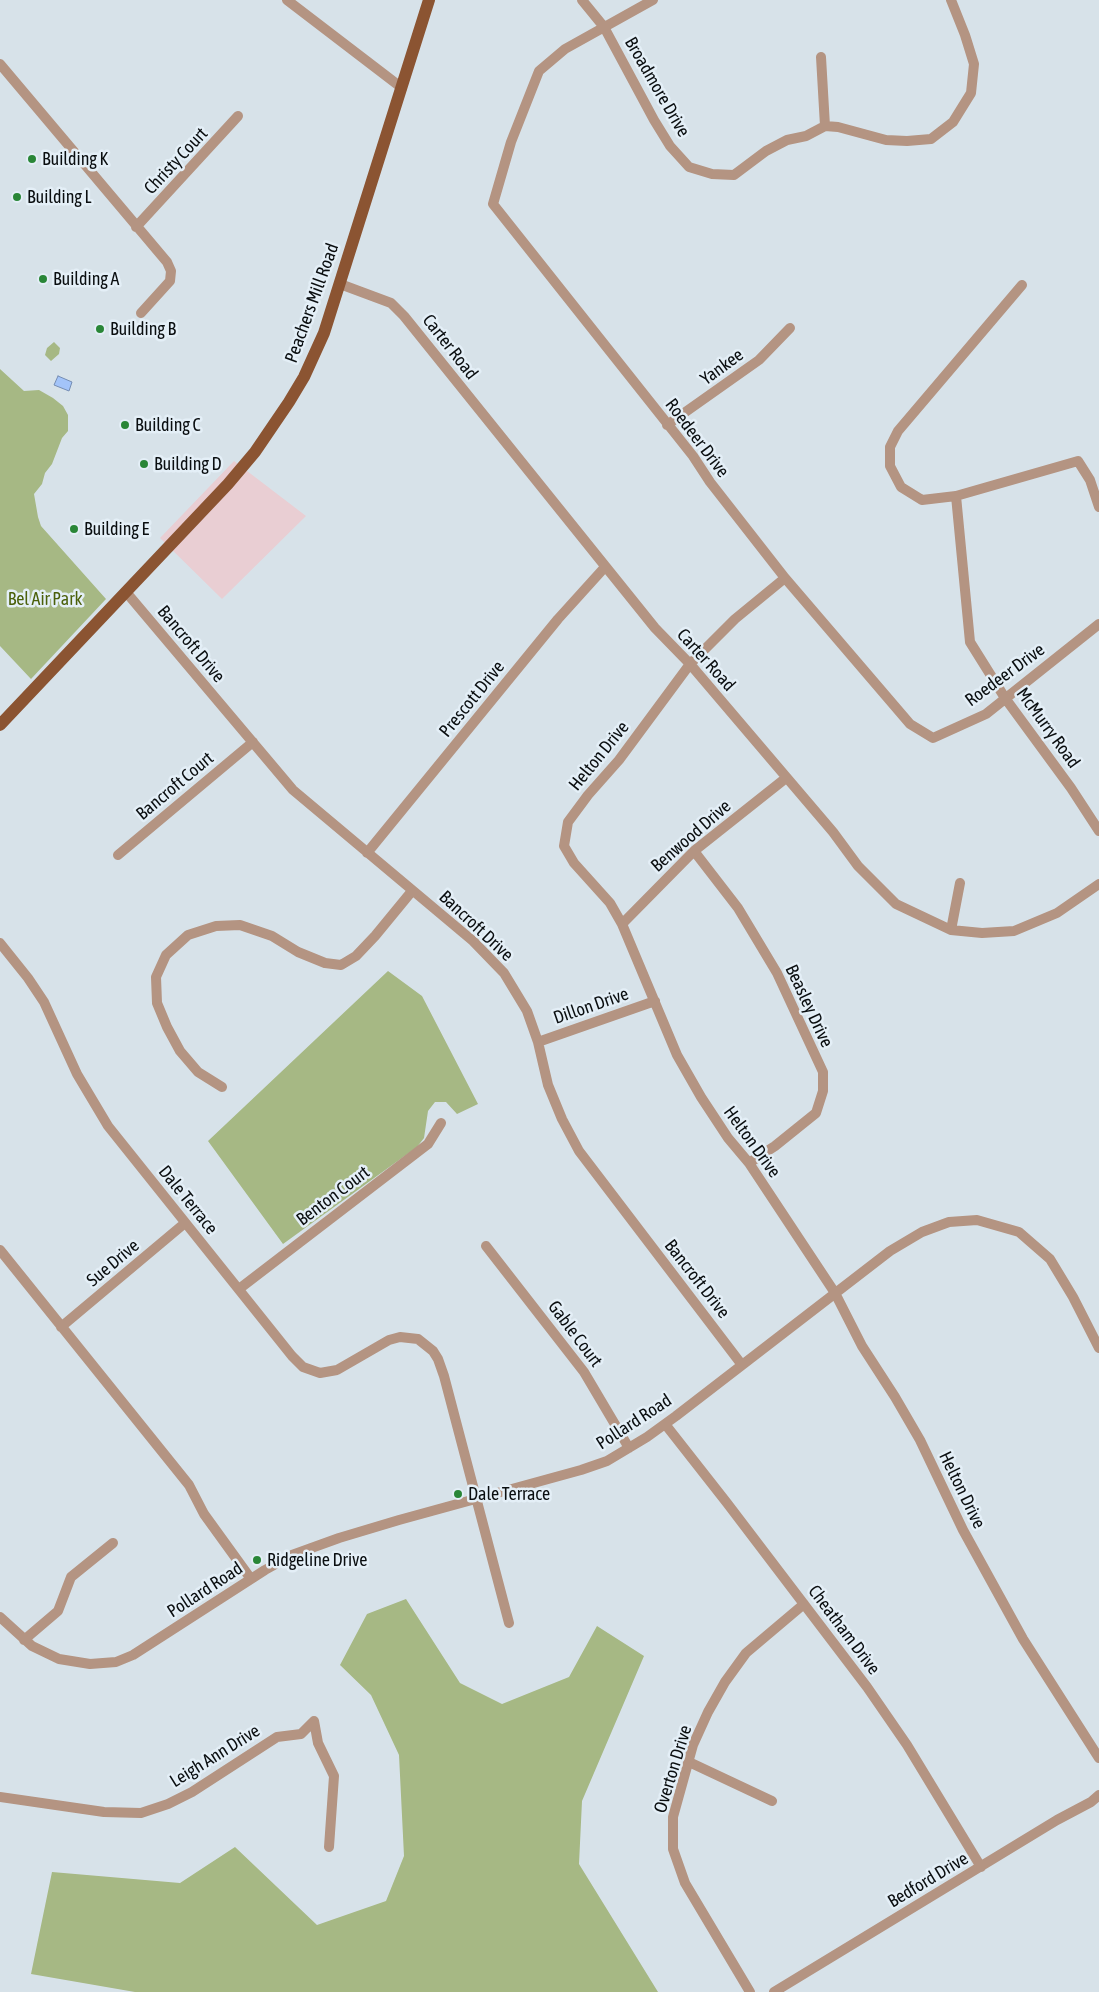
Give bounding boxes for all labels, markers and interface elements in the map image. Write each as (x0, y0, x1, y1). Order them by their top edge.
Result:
street label: Broadmore Drive (620, 33, 694, 141)
street label: Christy Court (140, 123, 212, 199)
place label: Building K (42, 148, 108, 170)
marker: Building K (26, 153, 38, 165)
place label: Building L (27, 186, 92, 208)
marker: Building L (11, 191, 23, 203)
street label: Peachers Mill Road (280, 240, 344, 366)
place label: Building A (53, 268, 119, 290)
marker: Building A (37, 273, 49, 285)
street label: Carter Road (418, 310, 482, 384)
place label: Building B (110, 318, 176, 340)
marker: Building B (94, 323, 106, 335)
street label: Yankee (696, 344, 748, 390)
street label: Roedeer Drive (660, 394, 734, 482)
place label: Building C (135, 414, 201, 436)
marker: Building C (119, 419, 131, 431)
place label: Building D (154, 453, 222, 475)
marker: Building D (138, 458, 150, 470)
place label: Building E (84, 518, 149, 540)
marker: Building E (68, 523, 80, 535)
park label: Bel Air Park (8, 588, 82, 610)
street label: Bancroft Drive (153, 601, 229, 687)
street label: Carter Road (672, 624, 740, 696)
street label: Roedeer Drive (961, 639, 1049, 711)
street label: Prescott Drive (435, 657, 509, 741)
street label: McMurry Road (1012, 683, 1084, 773)
street label: Helton Drive (564, 717, 634, 795)
street label: Bancroft Court (132, 747, 218, 825)
street label: Benwood Drive (647, 795, 735, 877)
street label: Bancroft Drive (434, 886, 518, 966)
street label: Beasley Drive (780, 961, 838, 1051)
street label: Dillon Drive (551, 983, 631, 1029)
street label: Helton Drive (719, 1102, 785, 1182)
street label: Dale Terrace (154, 1161, 222, 1239)
street label: Benton Court (292, 1162, 374, 1230)
street label: Sue Drive (82, 1235, 144, 1291)
street label: Bancroft Drive (660, 1235, 734, 1323)
street label: Gable Court (543, 1297, 607, 1371)
street label: Pollard Road (592, 1390, 676, 1454)
street label: Helton Drive (934, 1448, 990, 1532)
place label: Dale Terrace (468, 1483, 550, 1505)
marker: Dale Terrace (452, 1488, 464, 1500)
place label: Ridgeline Drive (267, 1549, 367, 1571)
marker: Ridgeline Drive (251, 1554, 263, 1566)
street label: Pollard Road (163, 1558, 247, 1622)
street label: Cheatham Drive (803, 1581, 885, 1679)
street label: Leigh Ann Drive (166, 1720, 264, 1792)
street label: Overton Drive (649, 1722, 697, 1816)
street label: Bedford Drive (884, 1848, 972, 1912)

